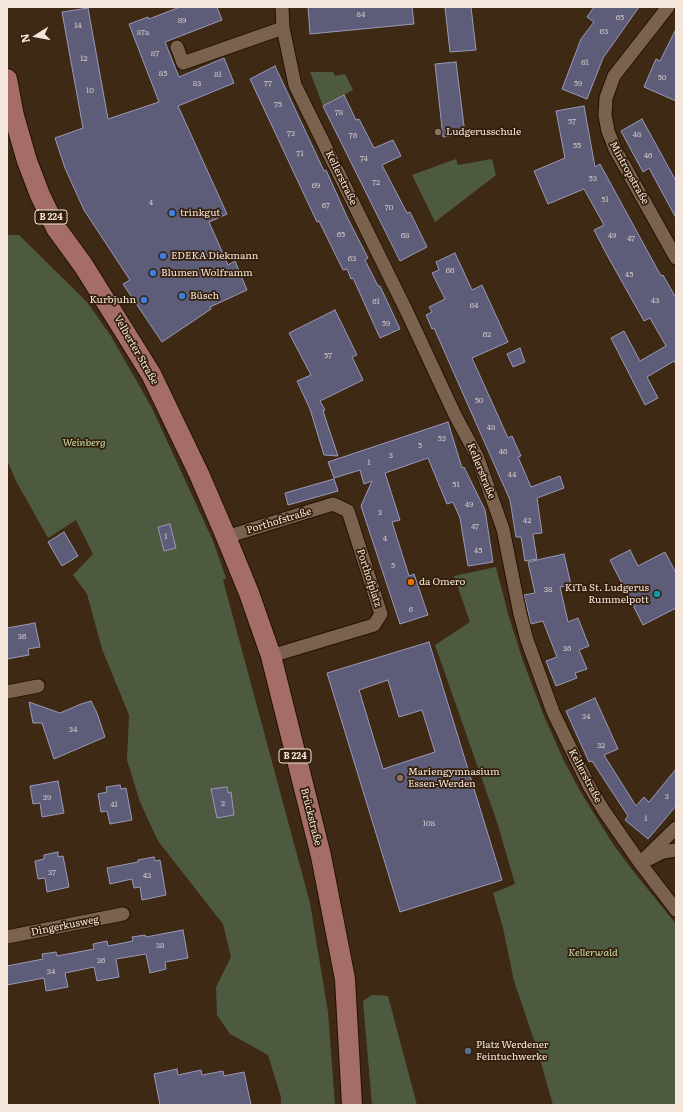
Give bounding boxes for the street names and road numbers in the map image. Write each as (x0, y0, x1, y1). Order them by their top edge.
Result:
street label: Mintropstraße (607, 139, 651, 207)
street label: Kellerstraße (323, 149, 359, 207)
road number: B 224 (35, 210, 67, 224)
street label: Velberter Straße (111, 313, 161, 387)
street label: Kellerstraße (464, 441, 498, 501)
street label: Porthofstraße (245, 505, 313, 537)
street label: Porthofplatz (354, 548, 384, 608)
street label: Kellerstraße (566, 747, 604, 805)
road number: B 224 (279, 749, 311, 763)
street label: Brückstraße (298, 787, 324, 847)
street label: Dingerkusweg (30, 914, 100, 938)

